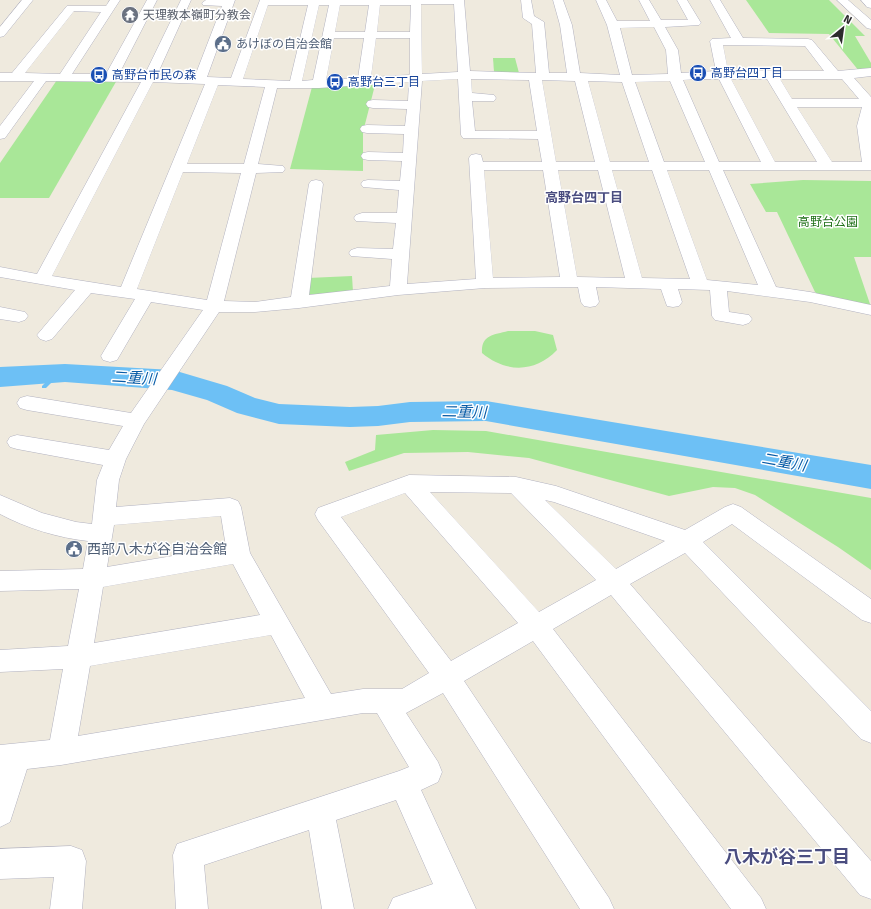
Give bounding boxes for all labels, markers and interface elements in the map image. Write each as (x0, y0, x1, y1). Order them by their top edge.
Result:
temple icon: 天理教本嶺町分教会 (120, 5, 140, 25)
place label: 天理教本嶺町分教会 (143, 8, 251, 22)
north arrow (823, 8, 863, 48)
text: N (841, 12, 854, 27)
public building icon: あけぼの自治会館 (213, 34, 233, 54)
place label: あけぼの自治会館 (236, 37, 332, 51)
bus stop icon: 高野台四丁目 (688, 63, 708, 83)
bus stop icon: 高野台市民の森 (89, 65, 109, 85)
place label: 高野台四丁目 (711, 66, 783, 80)
place label: 高野台市民の森 (112, 68, 196, 82)
bus stop icon: 高野台三丁目 (325, 72, 345, 92)
place label: 高野台三丁目 (348, 75, 420, 89)
district label: 高野台四丁目 (545, 190, 623, 205)
park label: 高野台公園 (798, 215, 858, 229)
water label: 二重川 (111, 368, 159, 388)
water label: 二重川 (441, 403, 489, 421)
water label: 二重川 (760, 449, 810, 475)
public building icon: 西部八木が谷自治会館 (64, 539, 84, 559)
place label: 西部八木が谷自治会館 (87, 541, 227, 558)
district label: 八木が谷三丁目 (724, 846, 850, 868)

